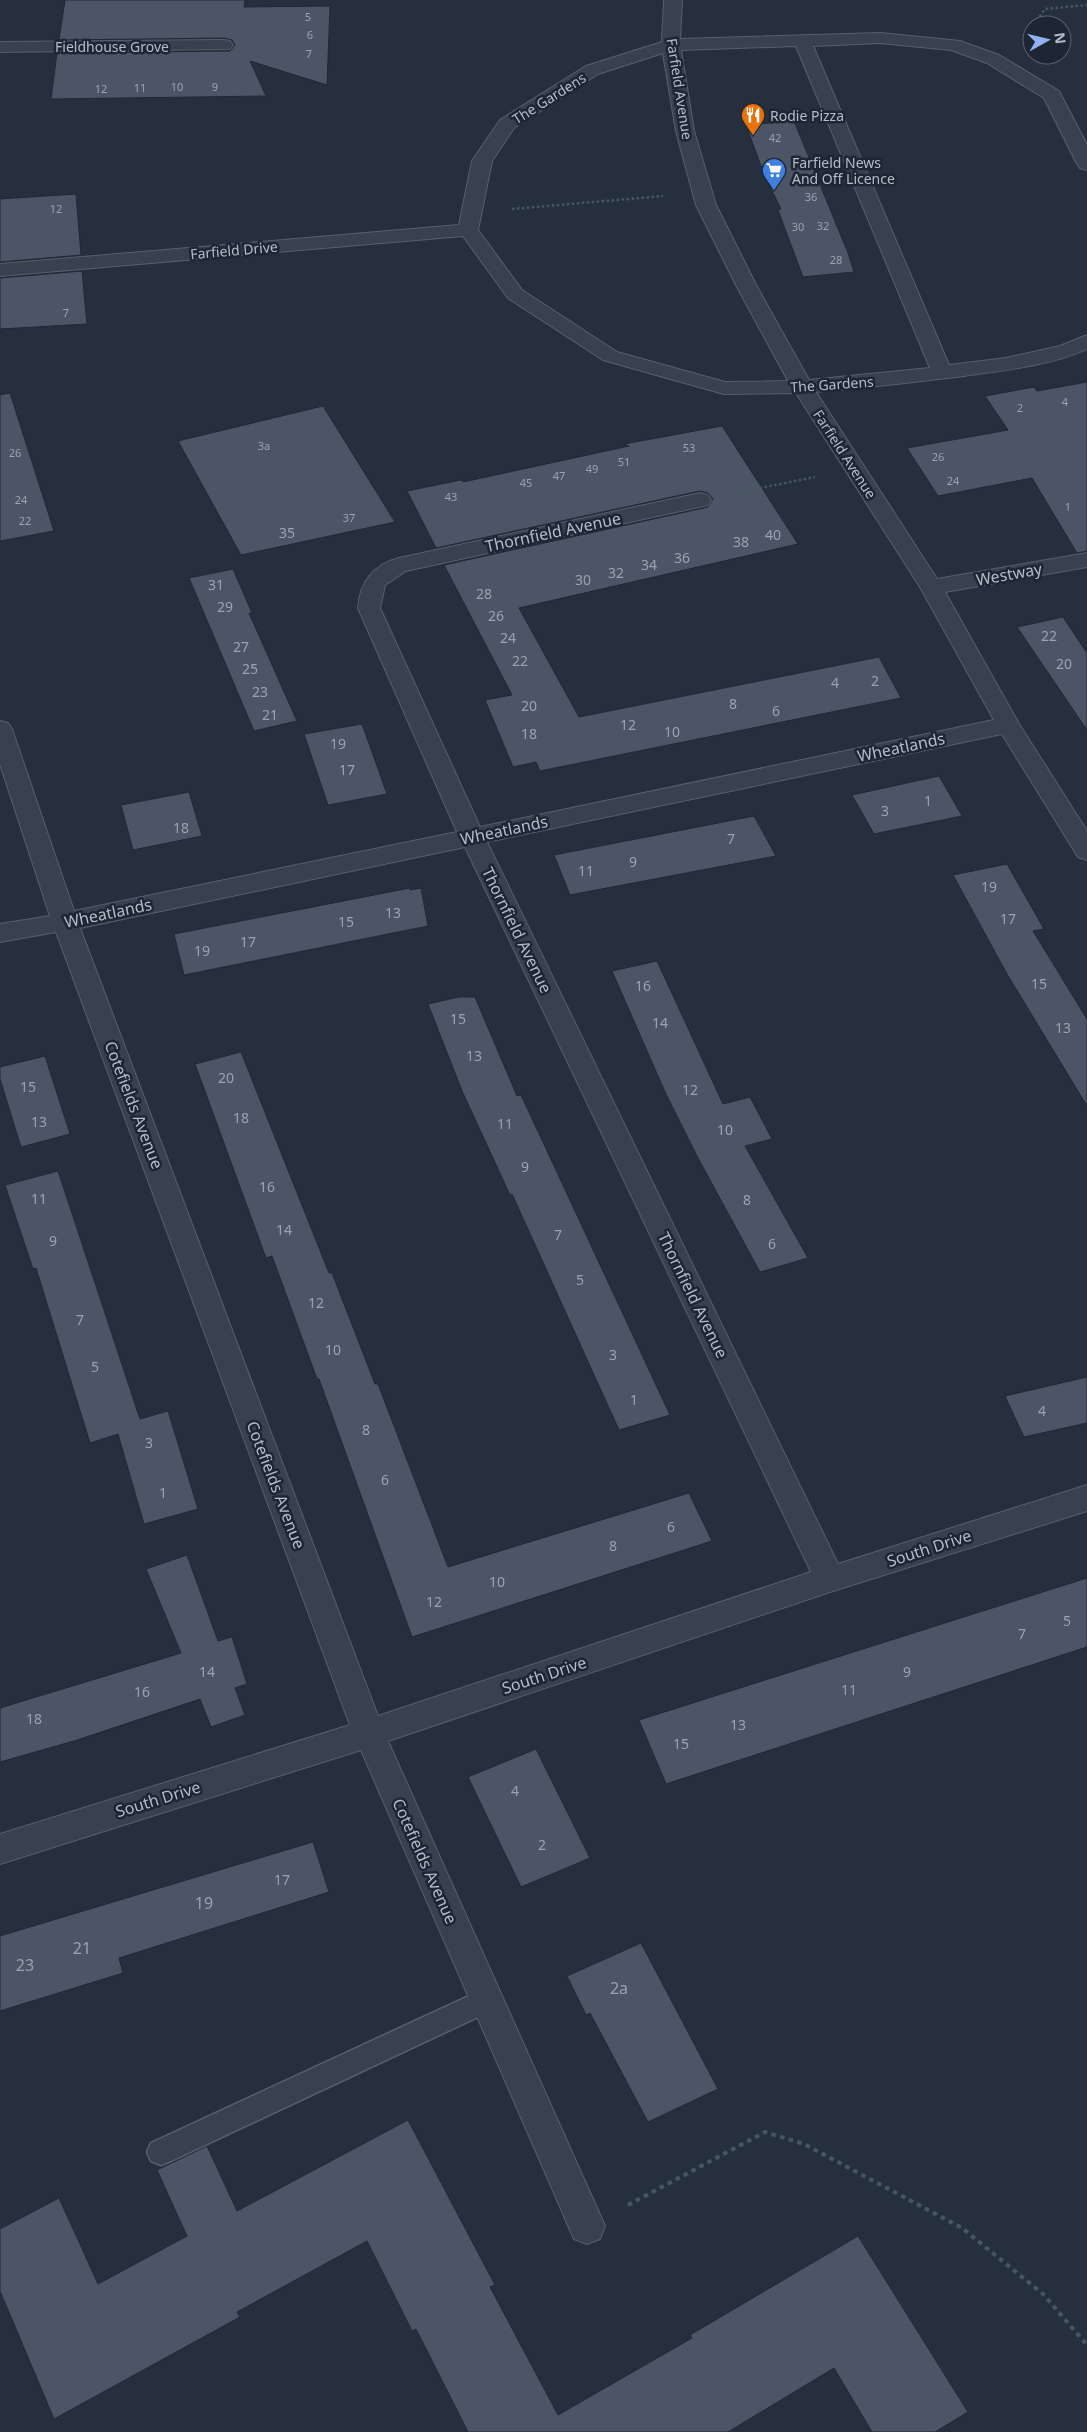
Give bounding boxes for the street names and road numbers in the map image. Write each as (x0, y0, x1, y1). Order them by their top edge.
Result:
street label: Fieldhouse Grove (55, 37, 169, 56)
street label: Farfield Avenue (663, 37, 697, 141)
street label: The Gardens (509, 68, 590, 128)
street label: Farfield Drive (189, 237, 279, 263)
street label: The Gardens (790, 372, 875, 396)
street label: Farfield Avenue (809, 406, 881, 502)
street label: Thornfield Avenue (483, 507, 623, 557)
street label: Westway (974, 557, 1045, 591)
street label: Wheatlands (855, 727, 947, 767)
street label: Wheatlands (458, 810, 550, 850)
street label: Thornfield Avenue (477, 863, 557, 997)
street label: Wheatlands (62, 893, 154, 933)
street label: Cotefields Avenue (100, 1038, 168, 1172)
street label: Thornfield Avenue (653, 1228, 733, 1362)
street label: Cotefields Avenue (242, 1418, 310, 1552)
street label: South Drive (884, 1524, 974, 1572)
street label: South Drive (499, 1651, 589, 1699)
street label: South Drive (113, 1776, 203, 1822)
street label: Cotefields Avenue (387, 1795, 463, 1927)

